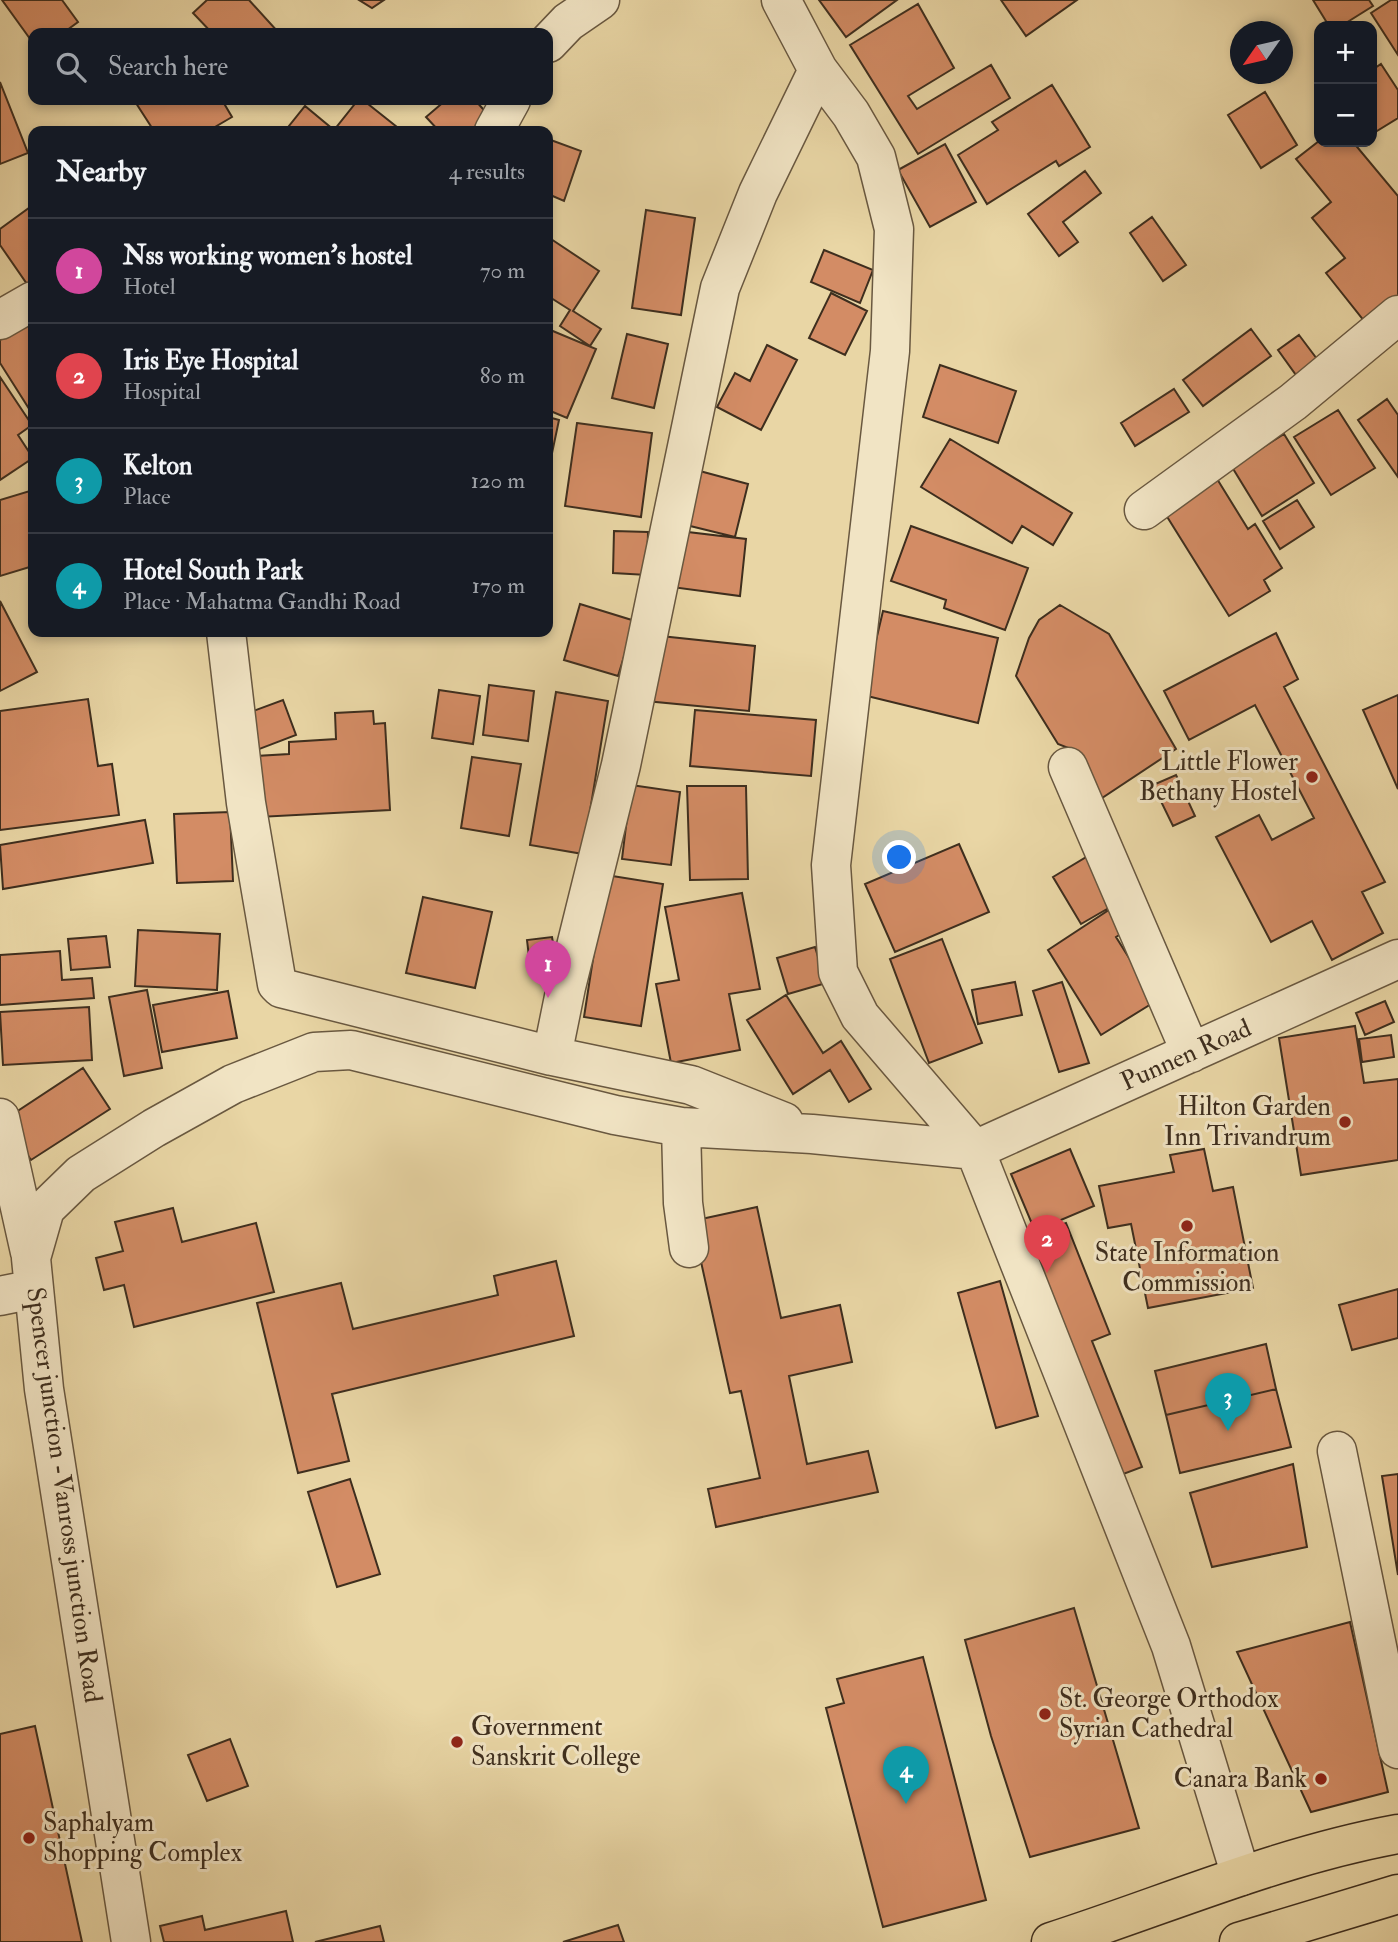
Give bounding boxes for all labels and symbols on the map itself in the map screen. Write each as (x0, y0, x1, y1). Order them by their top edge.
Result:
north arrow (1230, 21, 1293, 84)
place label: Little Flower Bethany Hostel (1139, 746, 1298, 808)
marker: Little Flower Bethany Hostel (1304, 769, 1320, 785)
your location (882, 840, 916, 874)
pin: 1 (525, 940, 571, 998)
street label: Punnen Road (1116, 1012, 1256, 1098)
place label: Hilton Garden Inn Trivandrum (1164, 1091, 1331, 1153)
marker: Hilton Garden Inn Trivandrum (1337, 1114, 1353, 1130)
pin: 2 (1024, 1215, 1070, 1273)
marker: State Information Commission (1179, 1218, 1195, 1234)
place label: State Information Commission (1095, 1237, 1279, 1299)
street label: Spencer junction -Vanross junction Road (18, 1285, 109, 1705)
pin: 3 (1205, 1373, 1251, 1431)
place label: St. George Orthodox Syrian Cathedral (1059, 1683, 1279, 1745)
marker: St. George Orthodox Syrian Cathedral (1037, 1706, 1053, 1722)
place label: Government Sanskrit College (471, 1711, 641, 1773)
marker: Government Sanskrit College (449, 1734, 465, 1750)
pin: 4 (883, 1746, 929, 1804)
place label: Canara Bank (1174, 1763, 1308, 1795)
marker: Canara Bank (1313, 1771, 1329, 1787)
place label: Saphalyam Shopping Complex (43, 1807, 242, 1870)
marker: Saphalyam Shopping Complex (21, 1830, 37, 1846)

